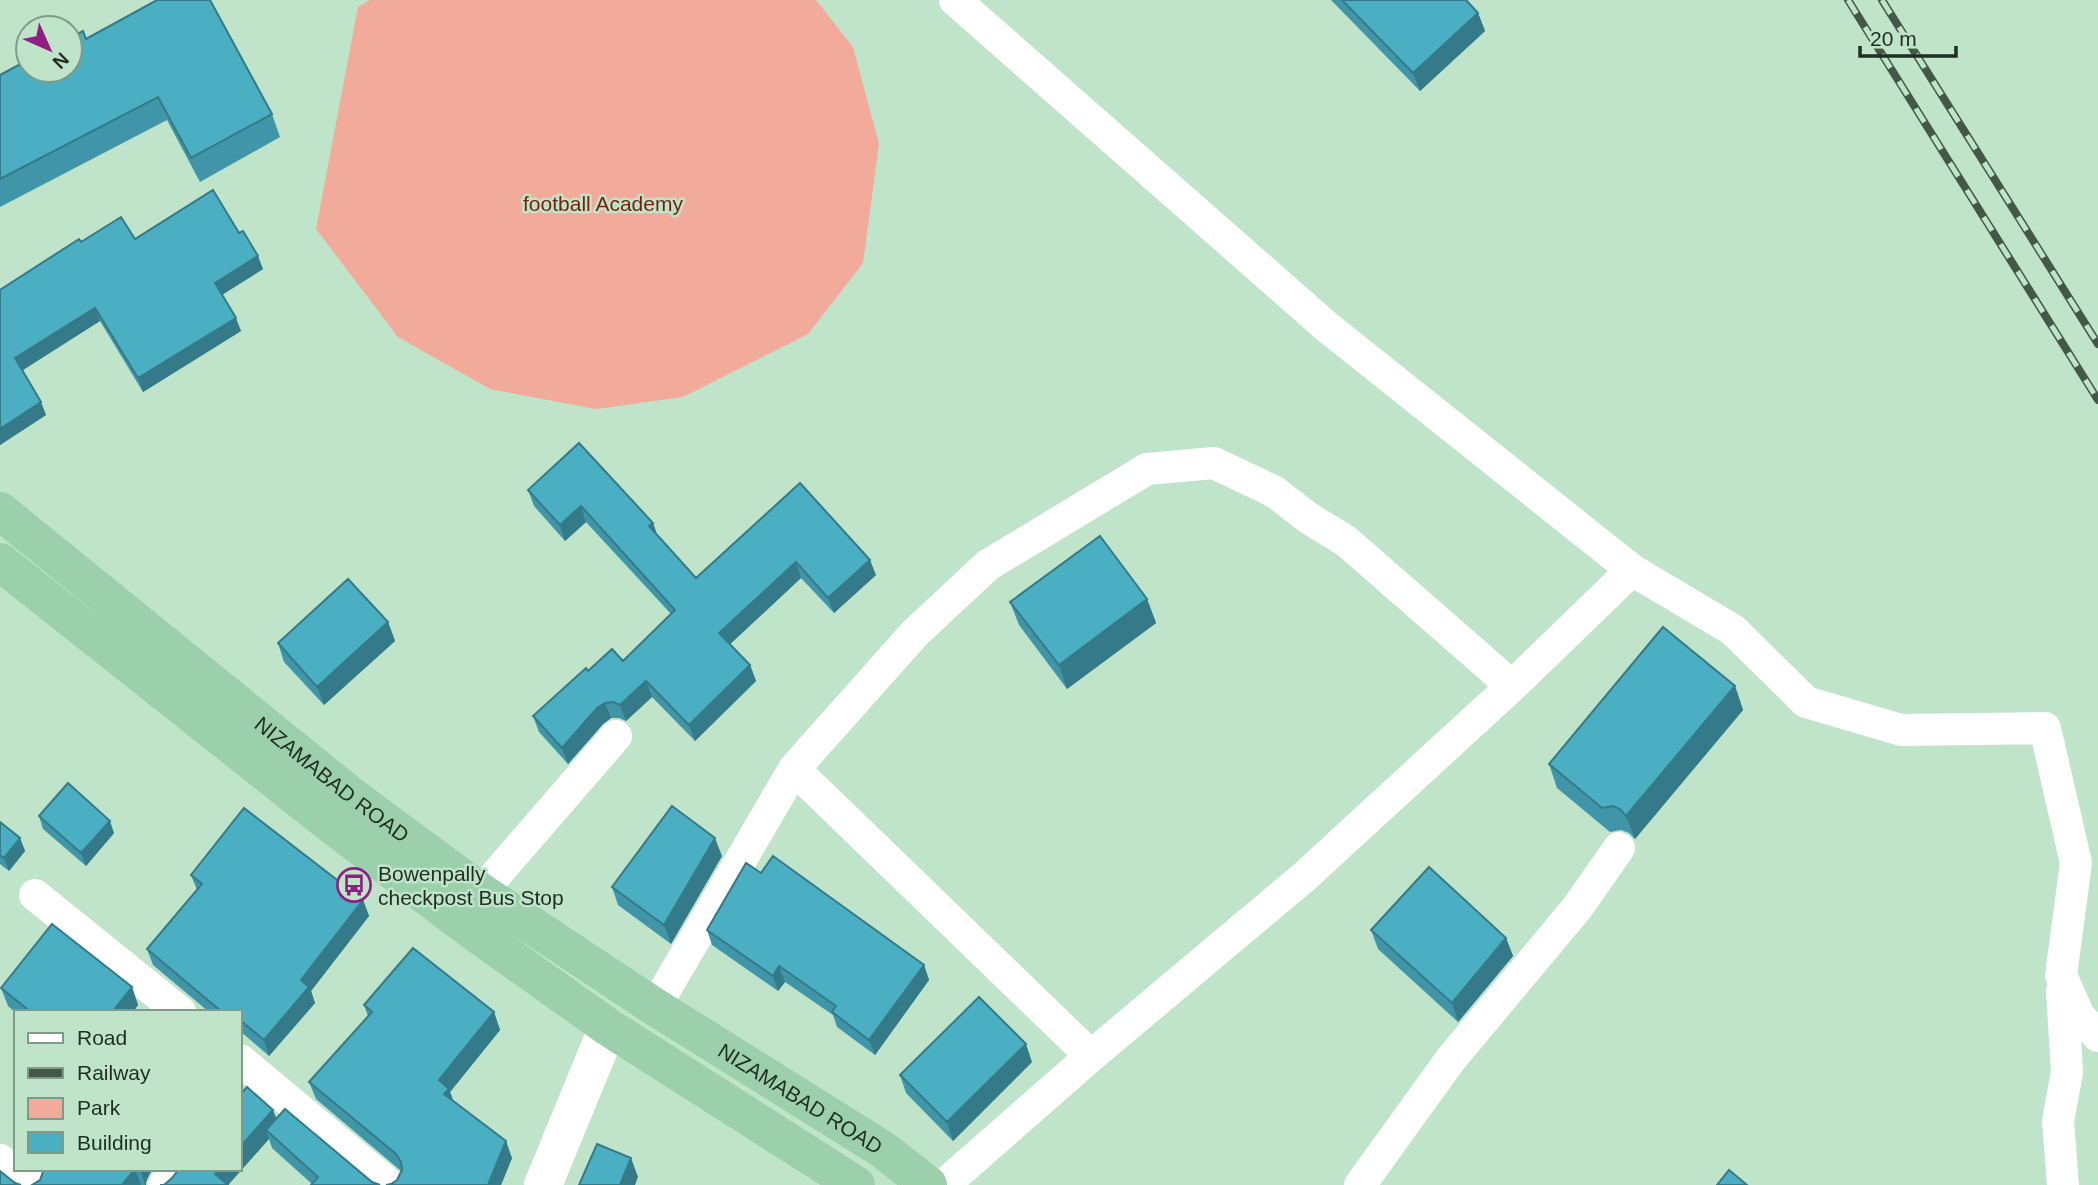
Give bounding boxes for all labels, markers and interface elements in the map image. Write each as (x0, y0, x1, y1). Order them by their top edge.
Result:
north arrow (14, 14, 84, 84)
scale bar (1860, 14, 1956, 58)
text: 20 m (1870, 27, 1917, 50)
text: N (48, 48, 73, 73)
park label: football Academy (523, 192, 683, 215)
street label: NIZAMABAD ROAD (251, 712, 414, 846)
place label: Bowenpally checkpost Bus Stop (378, 862, 564, 909)
bus stop icon: Bowenpally checkpost Bus Stop (335, 866, 373, 904)
legend (14, 1010, 242, 1171)
text: Road (77, 1026, 127, 1049)
street label: NIZAMABAD ROAD (714, 1038, 887, 1158)
text: Railway (77, 1061, 151, 1084)
text: Park (77, 1096, 121, 1119)
text: Building (77, 1131, 152, 1154)

